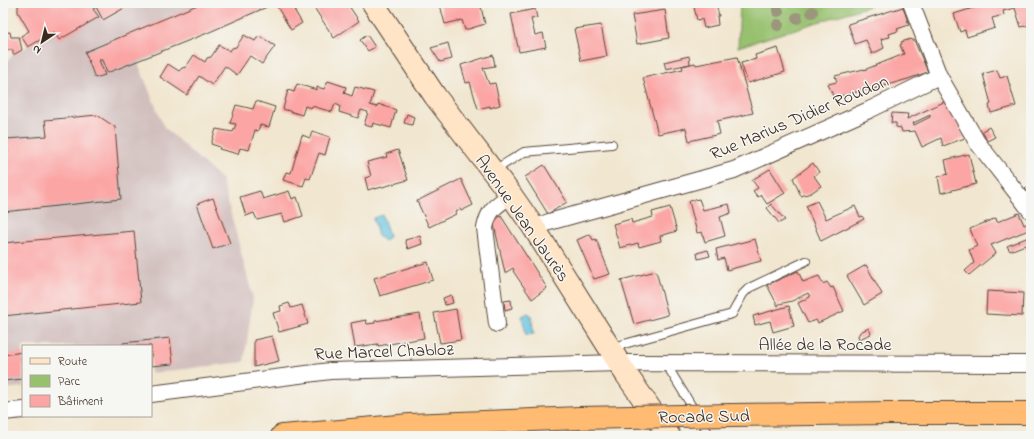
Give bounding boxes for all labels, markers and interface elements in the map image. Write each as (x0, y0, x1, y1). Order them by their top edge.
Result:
north arrow (22, 22, 62, 62)
text: N (29, 41, 44, 58)
street label: Rue Marius Didier Roudon (706, 69, 893, 168)
street label: Avenue Jean Jaurès (468, 150, 575, 288)
street label: Allée de la Rocade (759, 333, 892, 359)
street label: Rue Marcel Chabloz (314, 338, 455, 368)
legend (22, 345, 152, 417)
text: Route (58, 353, 88, 371)
text: Parc (58, 373, 80, 391)
text: Bâtiment (57, 393, 103, 411)
street label: Rocade Sud (658, 404, 750, 432)

